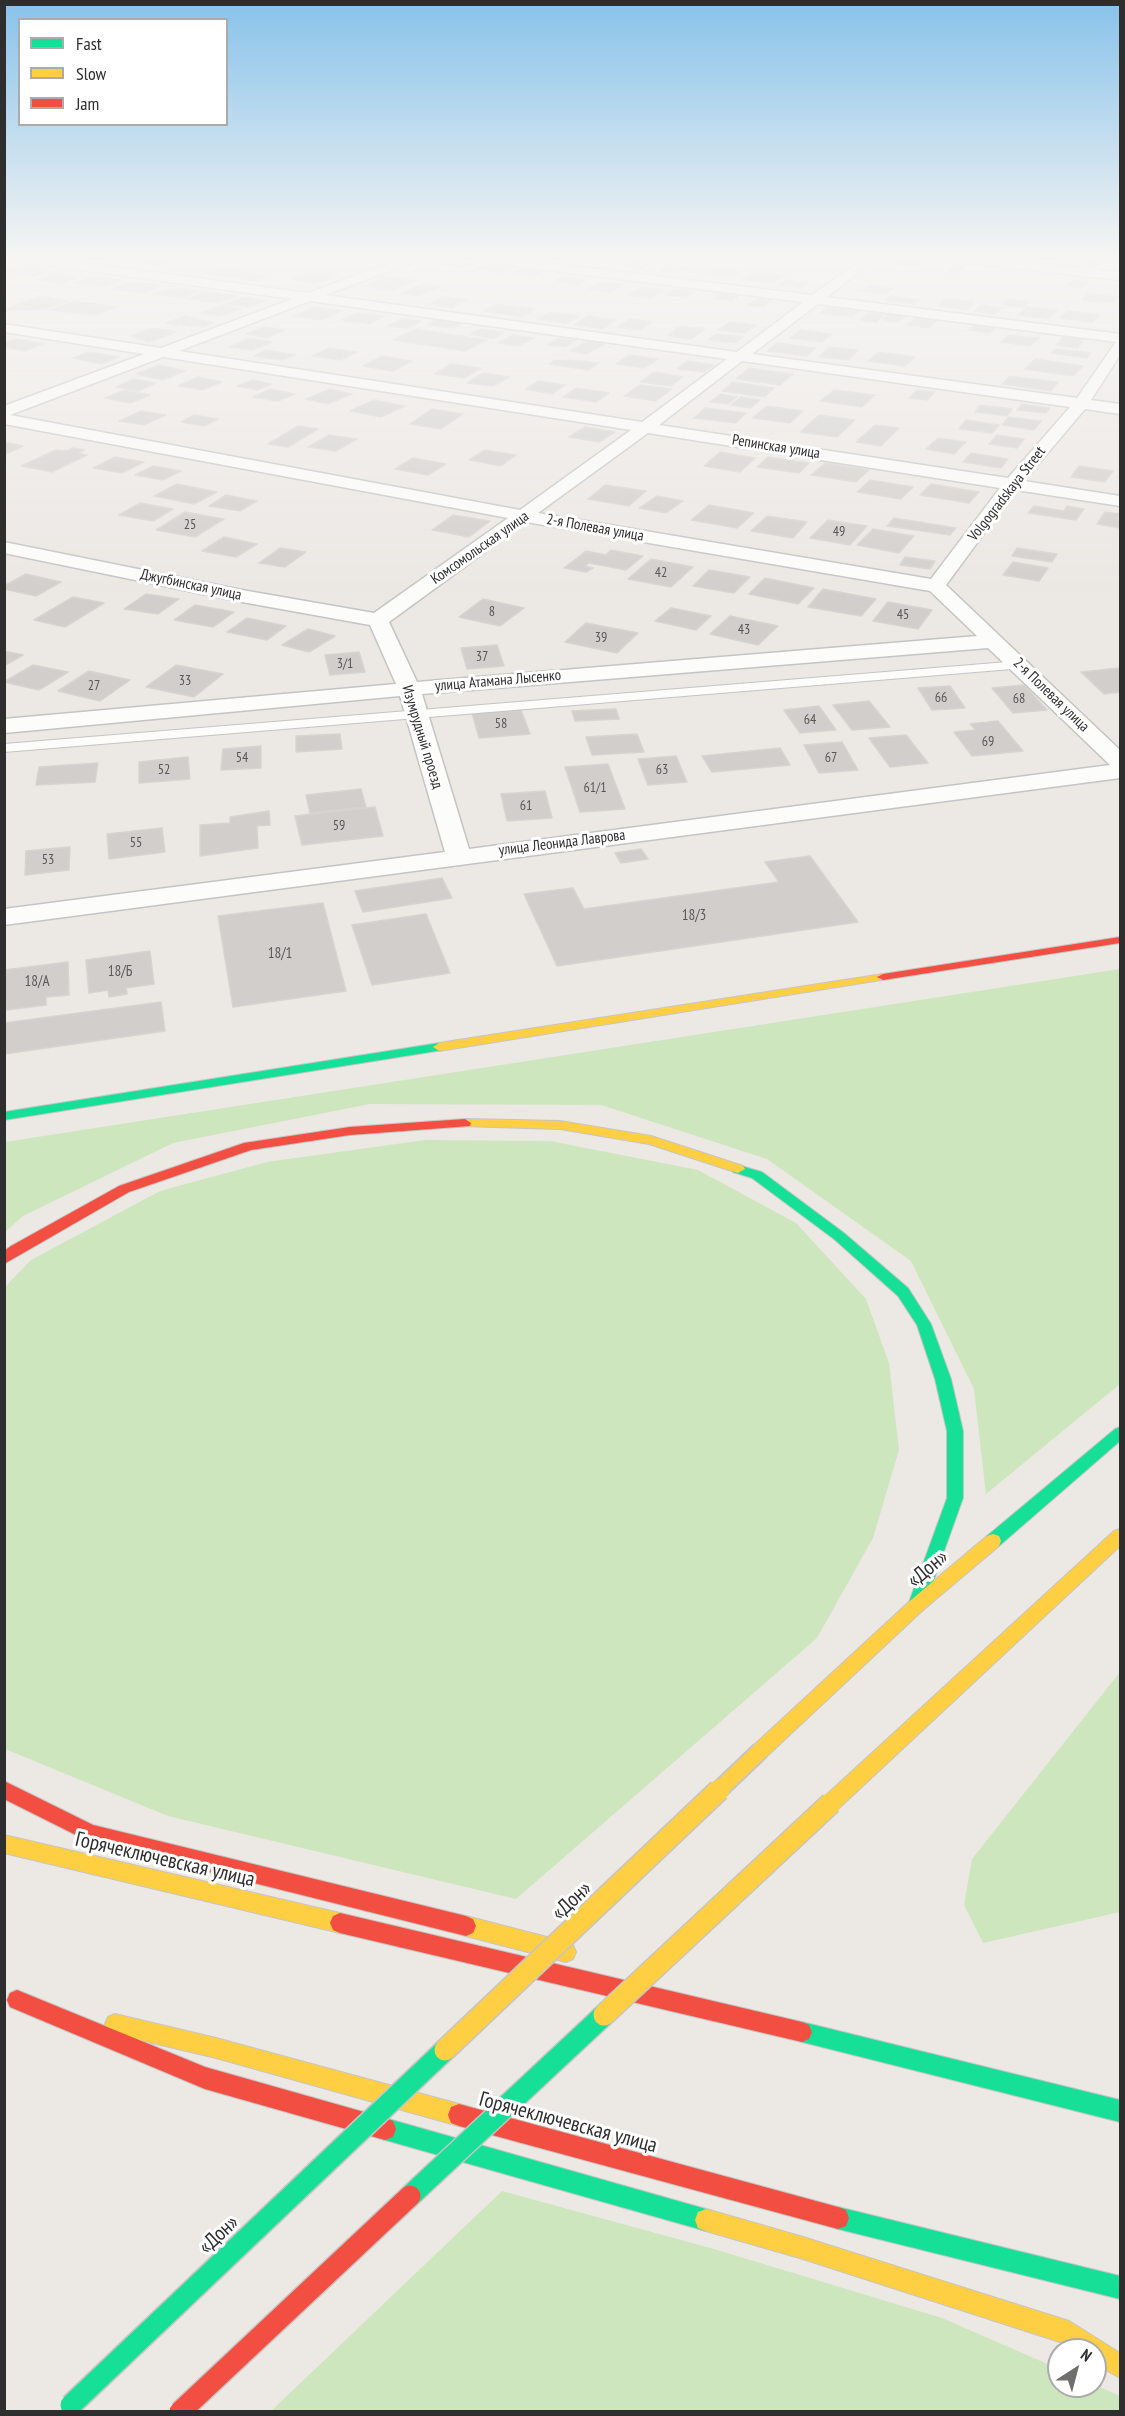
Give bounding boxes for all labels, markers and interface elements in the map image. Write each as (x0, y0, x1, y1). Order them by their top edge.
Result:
legend (18, 18, 228, 126)
text: Fast (76, 32, 102, 55)
text: Slow (76, 62, 106, 85)
text: Jam (76, 92, 99, 115)
street label: Репинская улица (731, 431, 821, 463)
street label: Volgogradskaya Street (965, 443, 1049, 545)
street label: Комсомольская улица (428, 508, 532, 588)
street label: 2-я Полевая улица (545, 511, 645, 545)
house number: 25 (184, 517, 196, 533)
house number: 49 (833, 524, 845, 540)
house number: 42 (655, 565, 667, 581)
street label: Джугбинская улица (139, 566, 243, 604)
house number: 8 (489, 604, 495, 620)
house number: 45 (897, 607, 909, 623)
house number: 43 (738, 622, 750, 638)
house number: 39 (595, 630, 607, 646)
house number: 37 (476, 649, 488, 665)
street label: 2-я Полевая улица (1009, 654, 1093, 736)
house number: 3/1 (337, 656, 353, 672)
street label: улица Атамана Лысенко (434, 667, 562, 695)
house number: 33 (179, 673, 191, 689)
house number: 27 (88, 678, 100, 694)
street label: Изумрудный проезд (398, 683, 446, 791)
house number: 66 (935, 690, 947, 706)
house number: 68 (1013, 691, 1025, 707)
house number: 64 (804, 712, 816, 728)
house number: 58 (495, 716, 507, 732)
house number: 69 (982, 734, 994, 750)
house number: 54 (236, 750, 248, 766)
house number: 67 (825, 750, 837, 766)
house number: 52 (158, 762, 170, 778)
house number: 63 (656, 762, 668, 778)
house number: 61/1 (583, 780, 607, 796)
house number: 61 (520, 798, 532, 814)
house number: 59 (333, 818, 345, 834)
street label: улица Леонида Лаврова (498, 826, 626, 860)
house number: 55 (130, 835, 142, 851)
house number: 53 (42, 852, 54, 868)
house number: 18/3 (682, 907, 706, 925)
house number: 18/1 (268, 945, 292, 963)
house number: 18/Б (108, 963, 132, 981)
house number: 18/А (24, 973, 50, 991)
street label: «Дон» (903, 1545, 953, 1593)
street label: Горячеключевская улица (73, 1827, 257, 1893)
street label: «Дон» (547, 1876, 597, 1926)
street label: Горячеключевская улица (476, 2087, 660, 2159)
street label: «Дон» (194, 2210, 244, 2260)
north arrow (1047, 2338, 1107, 2398)
text: N (1077, 2344, 1096, 2366)

